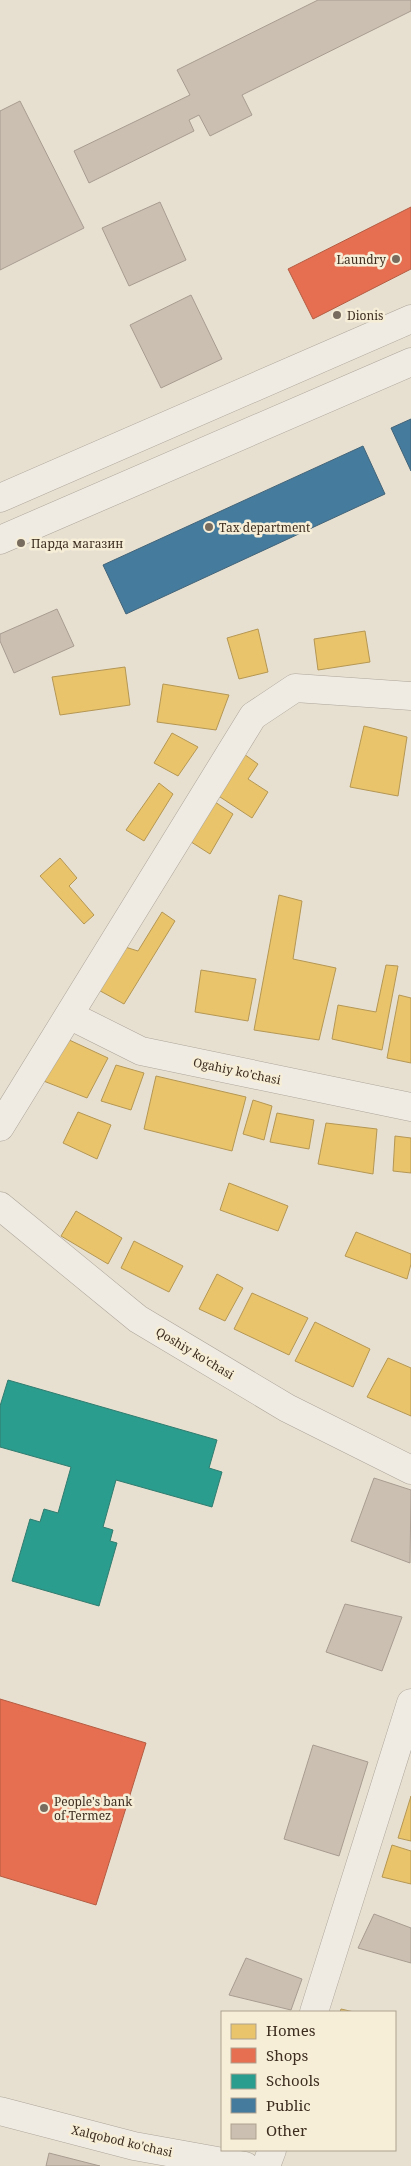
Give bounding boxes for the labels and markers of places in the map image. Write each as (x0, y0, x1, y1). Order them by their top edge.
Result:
place label: Laundry (337, 251, 386, 268)
marker: Laundry (390, 253, 402, 265)
place label: Dionis (347, 307, 383, 324)
marker: Dionis (331, 309, 343, 321)
place label: Tax department (219, 519, 310, 536)
marker: Tax department (203, 521, 215, 533)
place label: Парда магазин (31, 535, 123, 552)
marker: Парда магазин (15, 537, 27, 549)
place label: People's bank of Termez (54, 1793, 133, 1824)
marker: People's bank of Termez (38, 1802, 50, 1814)

